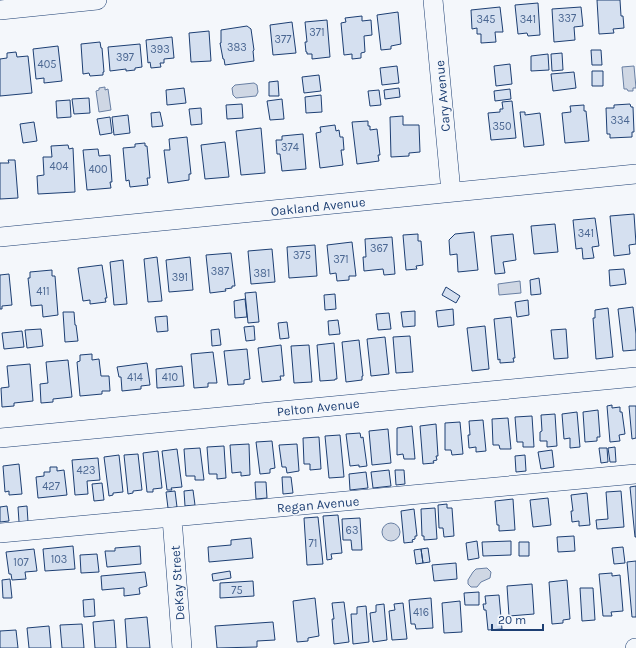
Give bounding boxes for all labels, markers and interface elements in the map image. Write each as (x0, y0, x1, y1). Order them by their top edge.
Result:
house number: 337 (558, 12, 576, 25)
house number: 345 (477, 13, 495, 26)
house number: 341 (520, 13, 536, 26)
house number: 371 (309, 26, 325, 39)
house number: 377 (275, 33, 291, 46)
house number: 383 (227, 41, 247, 54)
house number: 393 (150, 43, 170, 56)
house number: 397 (116, 51, 134, 64)
house number: 405 (38, 58, 56, 71)
street label: Cary Avenue (432, 59, 453, 132)
house number: 334 (610, 114, 630, 127)
house number: 350 (492, 120, 512, 133)
house number: 374 (281, 141, 299, 154)
house number: 404 (50, 160, 68, 173)
house number: 400 (88, 163, 108, 176)
street label: Oakland Avenue (270, 194, 366, 219)
house number: 341 (578, 227, 594, 240)
house number: 367 (370, 242, 388, 255)
house number: 375 (293, 249, 311, 262)
house number: 371 (333, 253, 349, 266)
house number: 387 (211, 265, 229, 278)
house number: 381 (254, 267, 270, 280)
house number: 391 (172, 271, 188, 284)
house number: 411 (36, 285, 50, 298)
house number: 414 (127, 371, 143, 384)
house number: 410 (162, 371, 178, 384)
street label: Pelton Avenue (276, 396, 361, 419)
house number: 423 (76, 464, 96, 477)
house number: 427 (42, 480, 60, 493)
street label: Regan Avenue (276, 493, 360, 516)
house number: 63 (346, 524, 358, 537)
house number: 71 (309, 537, 317, 550)
street label: DeKay Street (167, 545, 188, 621)
house number: 103 (51, 553, 67, 566)
house number: 107 (13, 556, 29, 569)
house number: 75 (231, 584, 243, 597)
house number: 416 (413, 606, 429, 619)
scale bar (492, 606, 543, 632)
text: 20 m (498, 613, 526, 627)

